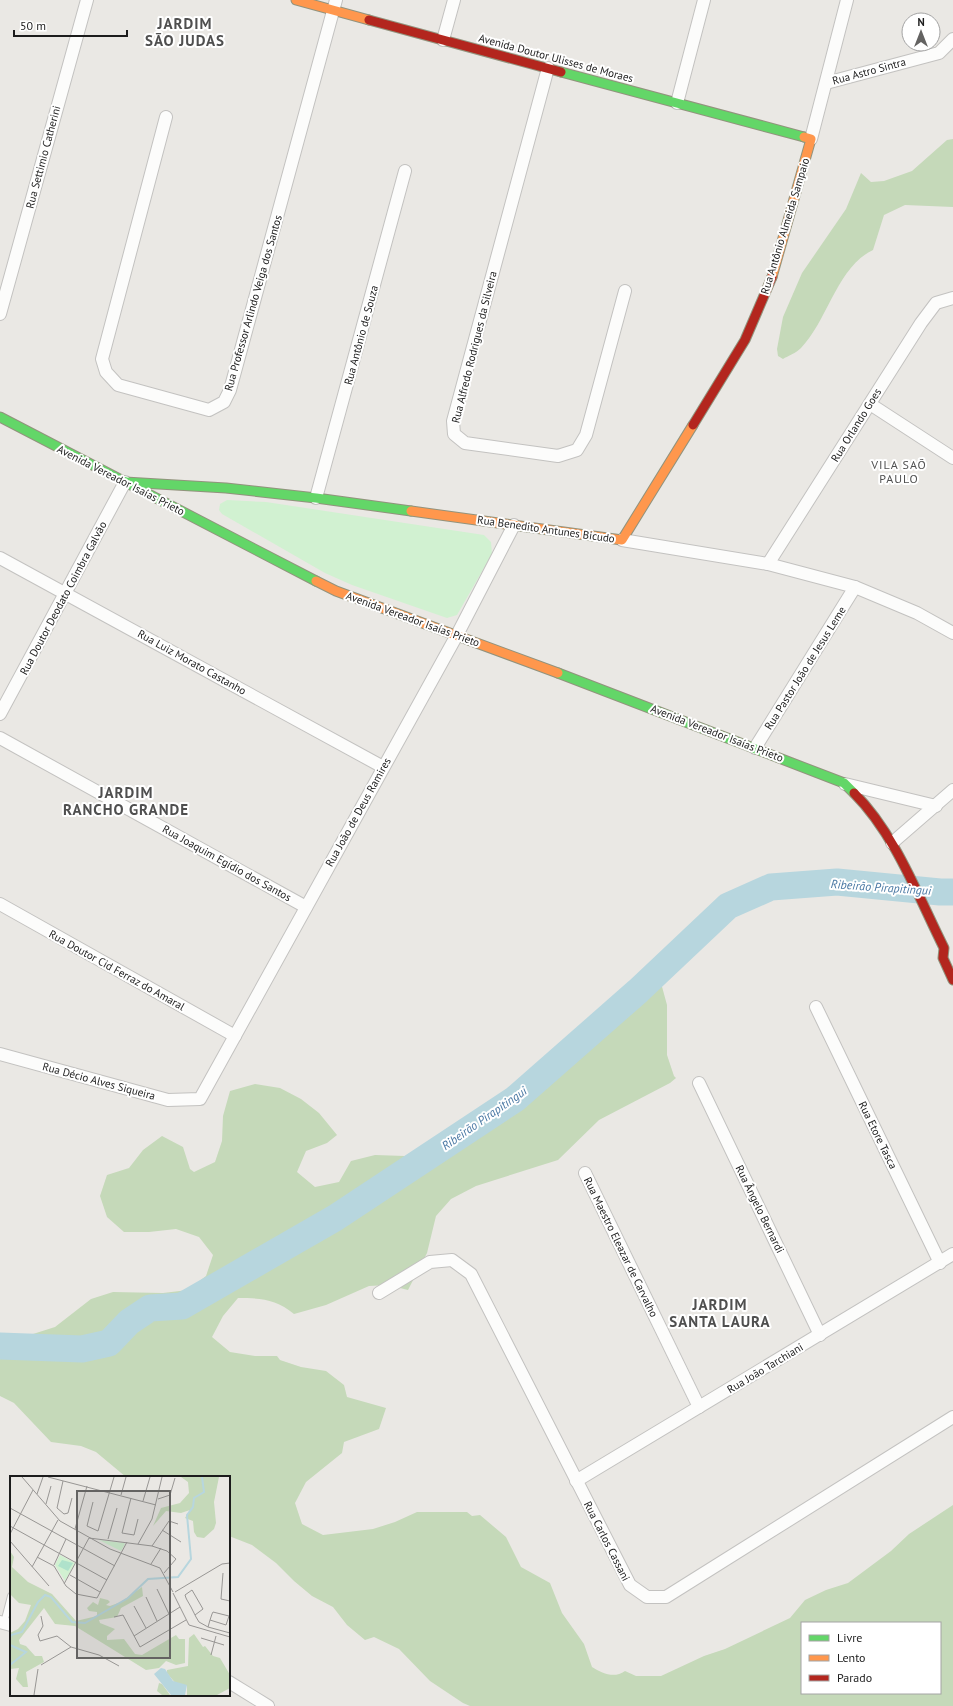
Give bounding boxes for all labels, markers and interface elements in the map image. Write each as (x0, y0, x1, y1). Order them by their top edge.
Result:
scale bar (14, 12, 127, 38)
north arrow (901, 12, 941, 52)
district label: JARDIM SÃO JUDAS (145, 14, 225, 50)
text: N (917, 15, 925, 29)
text: 50 m (20, 18, 46, 33)
street label: Avenida Doutor Ulisses de Moraes (477, 31, 635, 85)
street label: Rua Astro Sintra (831, 54, 907, 88)
street label: Rua Settimio Catherini (23, 104, 63, 210)
street label: Rua Antônio Almeida Sampaio (758, 156, 812, 296)
street label: Rua Professor Arlindo Veiga dos Santos (221, 213, 285, 393)
street label: Rua Alfredo Rodrigues da Silveira (448, 269, 500, 425)
street label: Rua Antônio de Souza (341, 284, 381, 386)
street label: Rua Orlando Goes (828, 385, 884, 464)
street label: Avenida Vereador Isaías Prieto (55, 442, 187, 518)
district label: VILA SAÕ PAULO (870, 457, 927, 486)
street label: Rua Benedito Antunes Bicudo (476, 512, 616, 546)
street label: Rua Doutor Deodato Coimbra Galvão (16, 519, 110, 677)
street label: Avenida Vereador Isaías Prieto (344, 588, 482, 650)
street label: Rua Pastor João de Jesus Leme (761, 603, 849, 732)
street label: Rua Luiz Morato Castanho (135, 626, 249, 698)
street label: Avenida Vereador Isaías Prieto (649, 701, 785, 765)
street label: Rua João de Deus Ramires (322, 755, 394, 869)
district label: JARDIM RANCHO GRANDE (63, 783, 189, 819)
street label: Rua Joaquim Egídio dos Santos (160, 822, 294, 905)
water label: Ribeirão Pirapitingui (830, 876, 933, 898)
street label: Rua Doutor Cid Ferraz do Amaral (47, 927, 188, 1014)
street label: Rua Décio Alves Siqueira (41, 1059, 157, 1103)
water label: Ribeirão Pirapitingui (439, 1083, 530, 1153)
street label: Rua Etore Tasca (856, 1099, 900, 1171)
street label: Rua Ângelo Bernardi (733, 1163, 787, 1255)
street label: Rua Maestro Eleazar de Carvalho (581, 1175, 661, 1319)
district label: JARDIM SANTA LAURA (669, 1295, 771, 1331)
street label: Rua João Tarchiani (724, 1340, 806, 1396)
inset map (10, 1476, 230, 1696)
street label: Rua Carlos Cassani (581, 1499, 633, 1583)
legend (801, 1622, 941, 1694)
text: Livre (837, 1630, 862, 1645)
text: Lento (837, 1650, 866, 1665)
text: Parado (837, 1670, 872, 1685)

